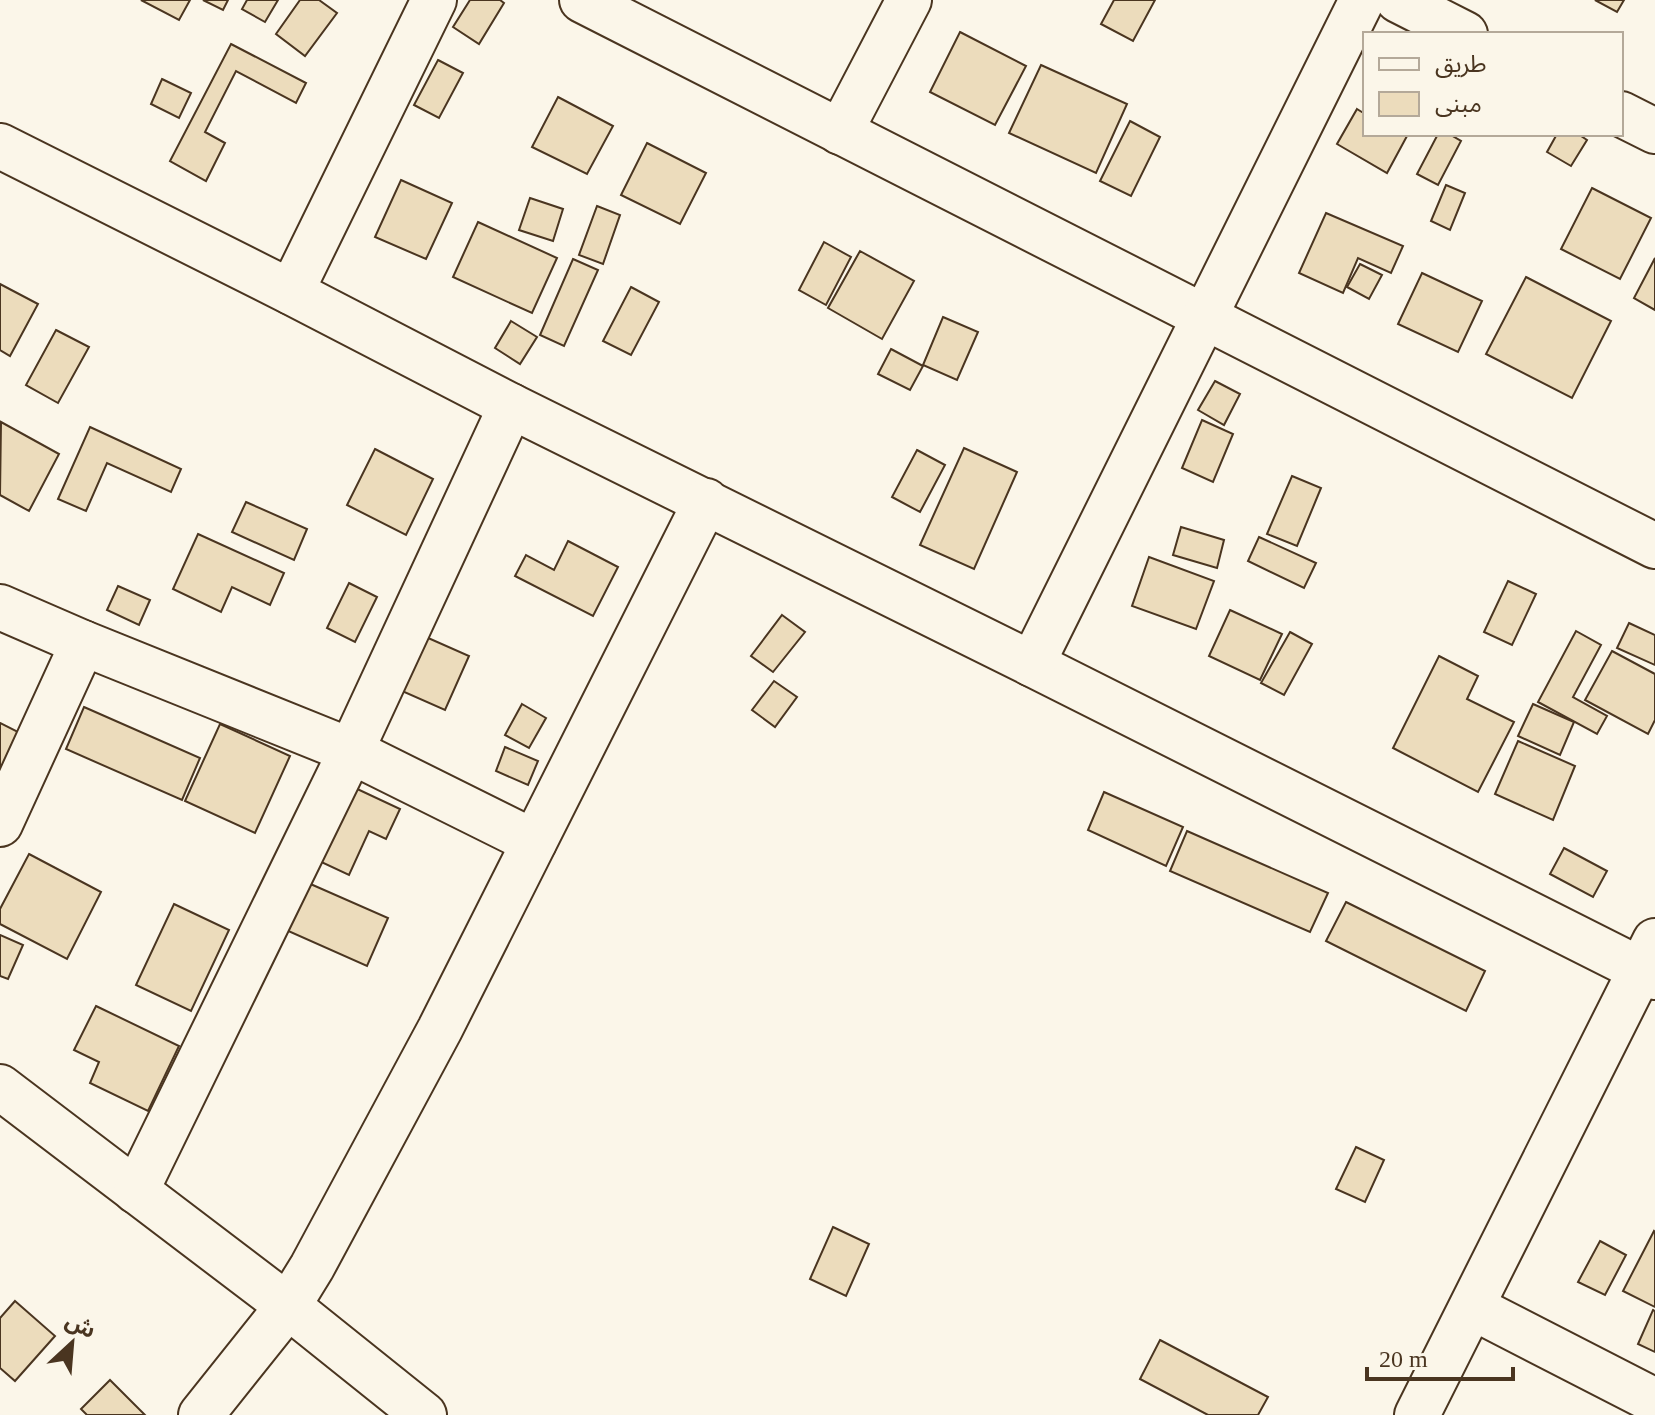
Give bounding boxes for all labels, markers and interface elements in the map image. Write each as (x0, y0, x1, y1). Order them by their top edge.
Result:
legend (1363, 32, 1623, 136)
text: طريق (1435, 51, 1487, 79)
text: مبنى (1435, 91, 1482, 117)
north arrow (32, 1303, 112, 1383)
text: ش (62, 1308, 100, 1343)
scale bar (1367, 1331, 1513, 1381)
text: 20 m (1379, 1346, 1428, 1372)

